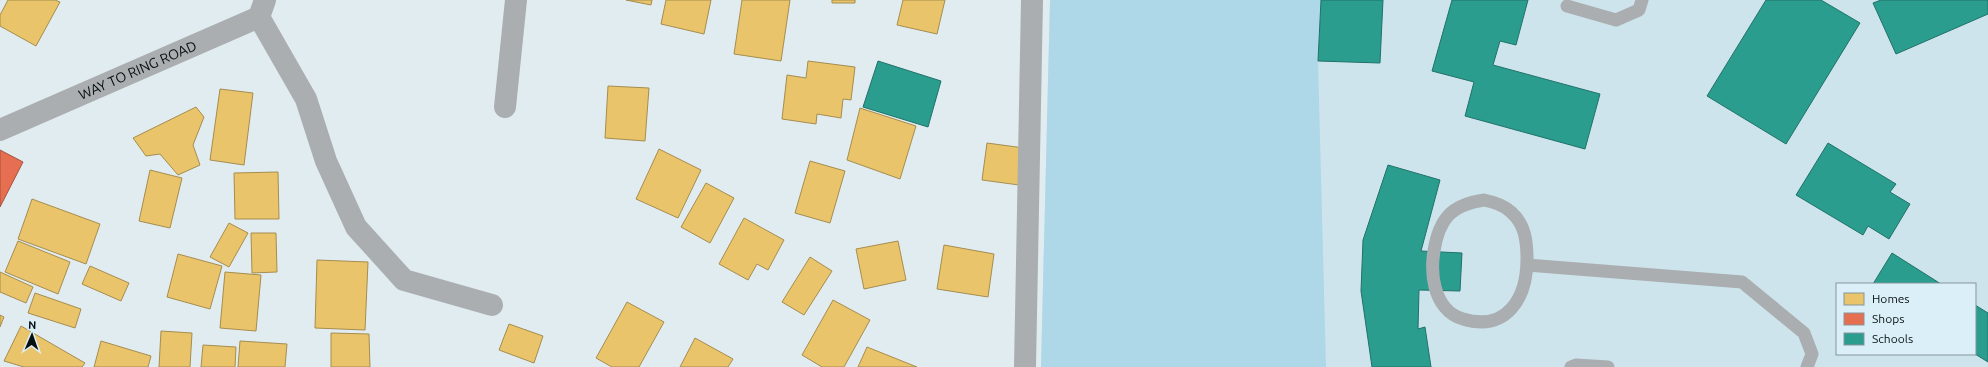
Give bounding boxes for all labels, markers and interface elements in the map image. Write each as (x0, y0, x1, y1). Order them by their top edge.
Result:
street label: WAY TO RING ROAD (76, 37, 199, 103)
legend (1836, 283, 1976, 355)
text: Homes (1872, 292, 1910, 305)
text: Shops (1872, 312, 1904, 325)
north arrow (12, 315, 52, 355)
text: N (28, 319, 37, 331)
text: Schools (1872, 332, 1913, 345)

